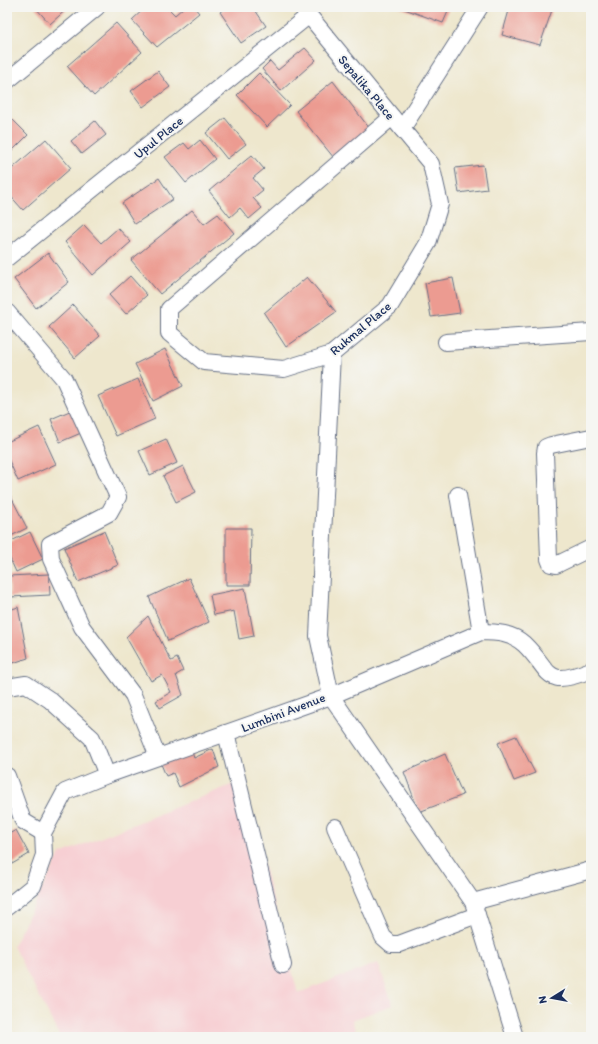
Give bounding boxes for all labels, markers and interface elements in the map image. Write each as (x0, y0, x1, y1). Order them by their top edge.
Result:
street label: Sepalika Place (335, 52, 398, 123)
street label: Upul Place (131, 113, 186, 162)
street label: Rukmal Place (327, 298, 394, 358)
street label: Lumbini Avenue (239, 690, 327, 735)
north arrow (532, 978, 572, 1018)
text: N (536, 995, 550, 1005)

